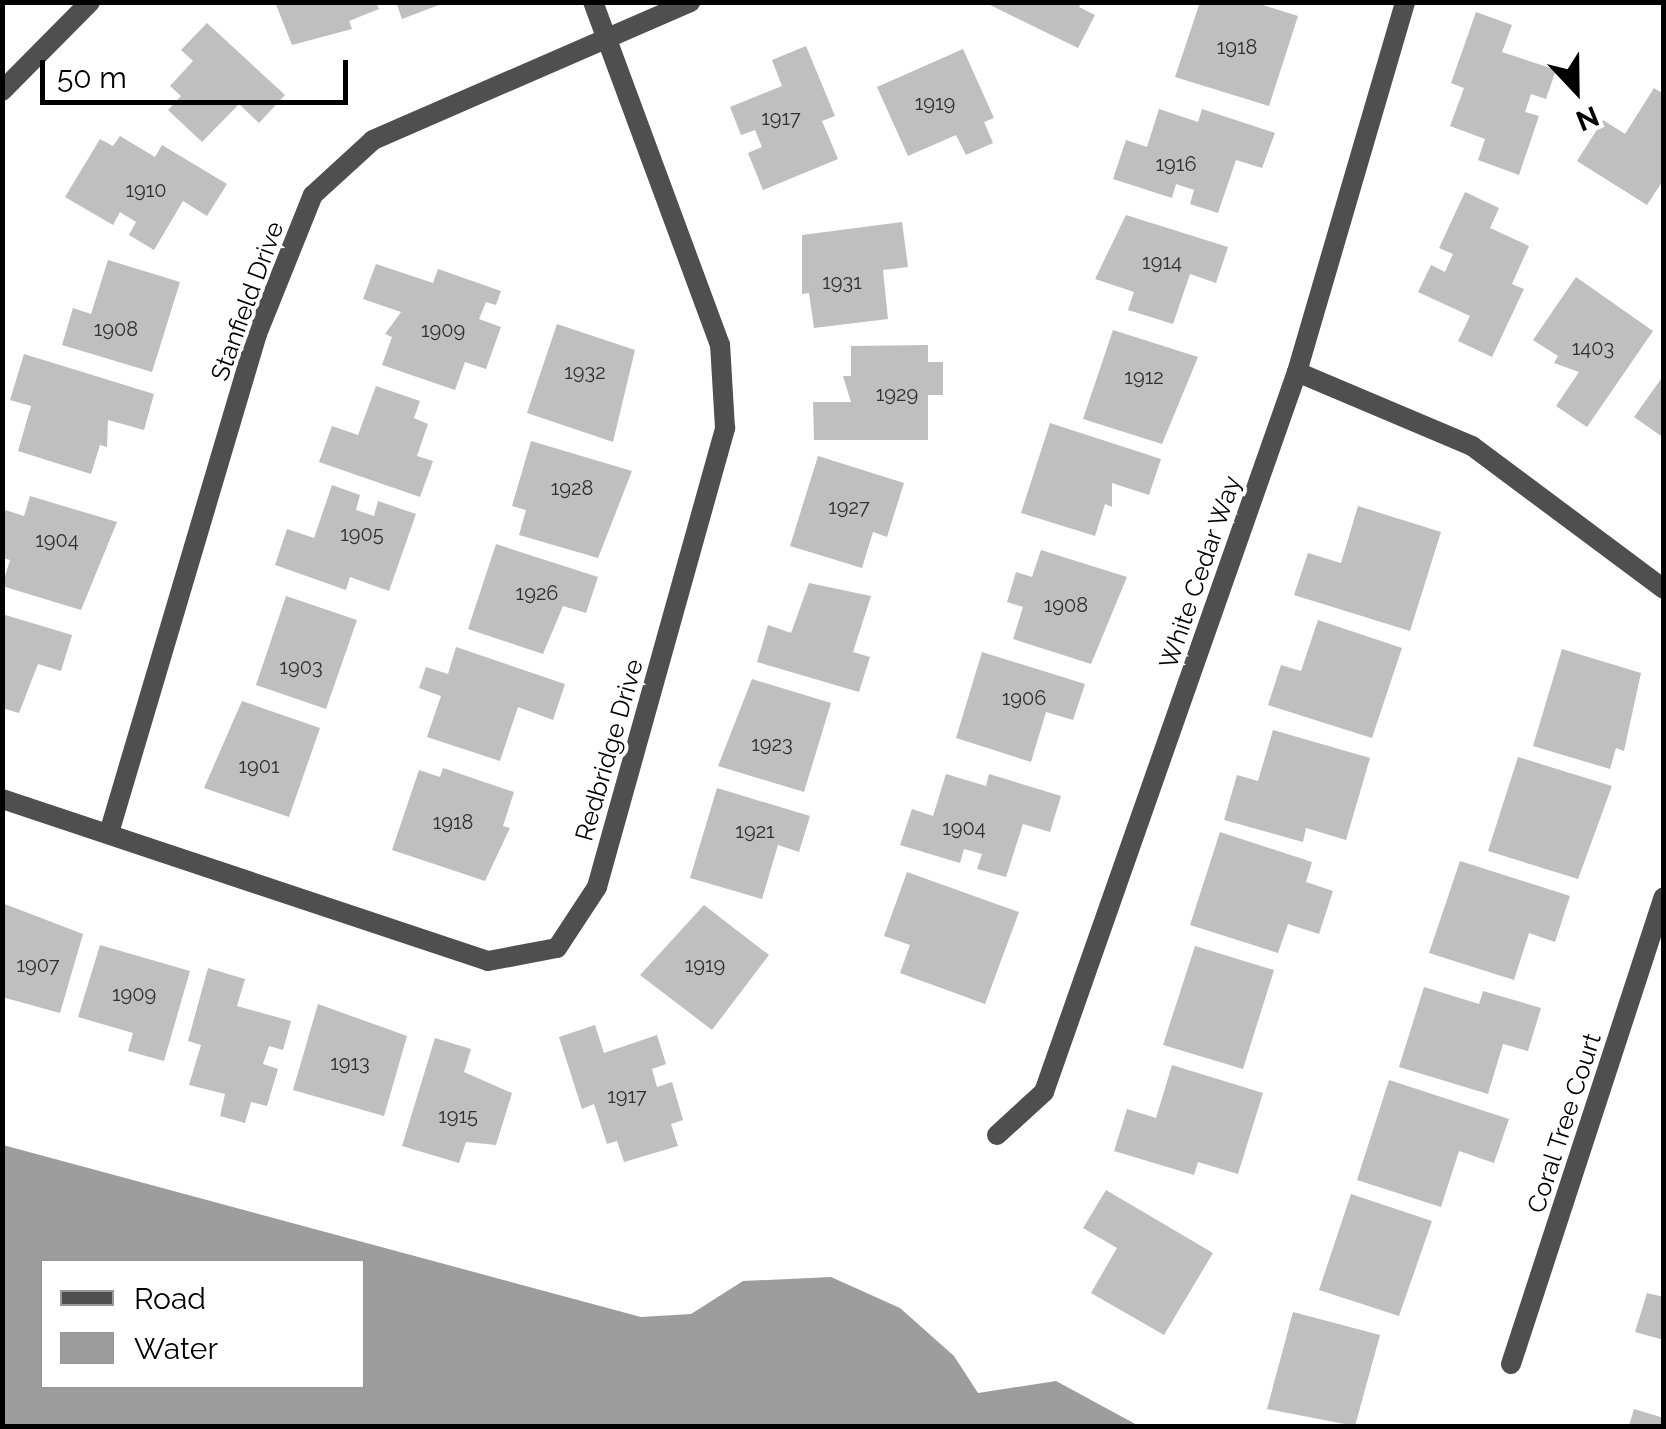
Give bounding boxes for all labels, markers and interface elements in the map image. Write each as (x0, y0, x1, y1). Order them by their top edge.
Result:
house number: 1918 (1217, 35, 1257, 59)
scale bar (45, 40, 352, 102)
north arrow (1526, 40, 1626, 140)
text: 50 m (57, 60, 127, 95)
house number: 1919 (915, 91, 955, 115)
text: N (1571, 99, 1604, 138)
house number: 1917 (761, 106, 801, 130)
house number: 1916 (1156, 152, 1196, 176)
house number: 1910 (125, 178, 167, 202)
street label: Stanfield Drive (204, 217, 290, 385)
house number: 1914 (1142, 250, 1182, 274)
house number: 1931 (822, 270, 862, 294)
house number: 1908 (94, 317, 138, 341)
house number: 1909 (421, 318, 465, 342)
house number: 1403 (1572, 336, 1614, 360)
house number: 1932 (564, 360, 606, 384)
house number: 1912 (1124, 365, 1164, 389)
house number: 1929 (876, 382, 918, 406)
street label: White Cedar Way (1153, 471, 1247, 673)
house number: 1928 (551, 476, 593, 500)
house number: 1927 (828, 495, 870, 519)
house number: 1905 (340, 522, 384, 546)
house number: 1904 (35, 528, 79, 552)
house number: 1926 (516, 581, 558, 605)
house number: 1908 (1044, 593, 1088, 617)
house number: 1903 (279, 655, 323, 679)
street label: Redbridge Drive (569, 656, 649, 844)
house number: 1906 (1002, 686, 1046, 710)
house number: 1923 (751, 732, 793, 756)
house number: 1901 (238, 754, 280, 778)
house number: 1918 (433, 810, 473, 834)
house number: 1904 (942, 816, 986, 840)
house number: 1921 (735, 819, 775, 843)
house number: 1907 (16, 953, 60, 977)
house number: 1919 (685, 953, 725, 977)
house number: 1909 (112, 982, 156, 1006)
street label: Coral Tree Court (1521, 1029, 1607, 1217)
house number: 1913 (330, 1051, 370, 1075)
house number: 1917 (607, 1084, 647, 1108)
house number: 1915 (438, 1104, 478, 1128)
legend (40, 1259, 365, 1389)
text: Road (134, 1281, 206, 1316)
text: Water (134, 1331, 218, 1366)

